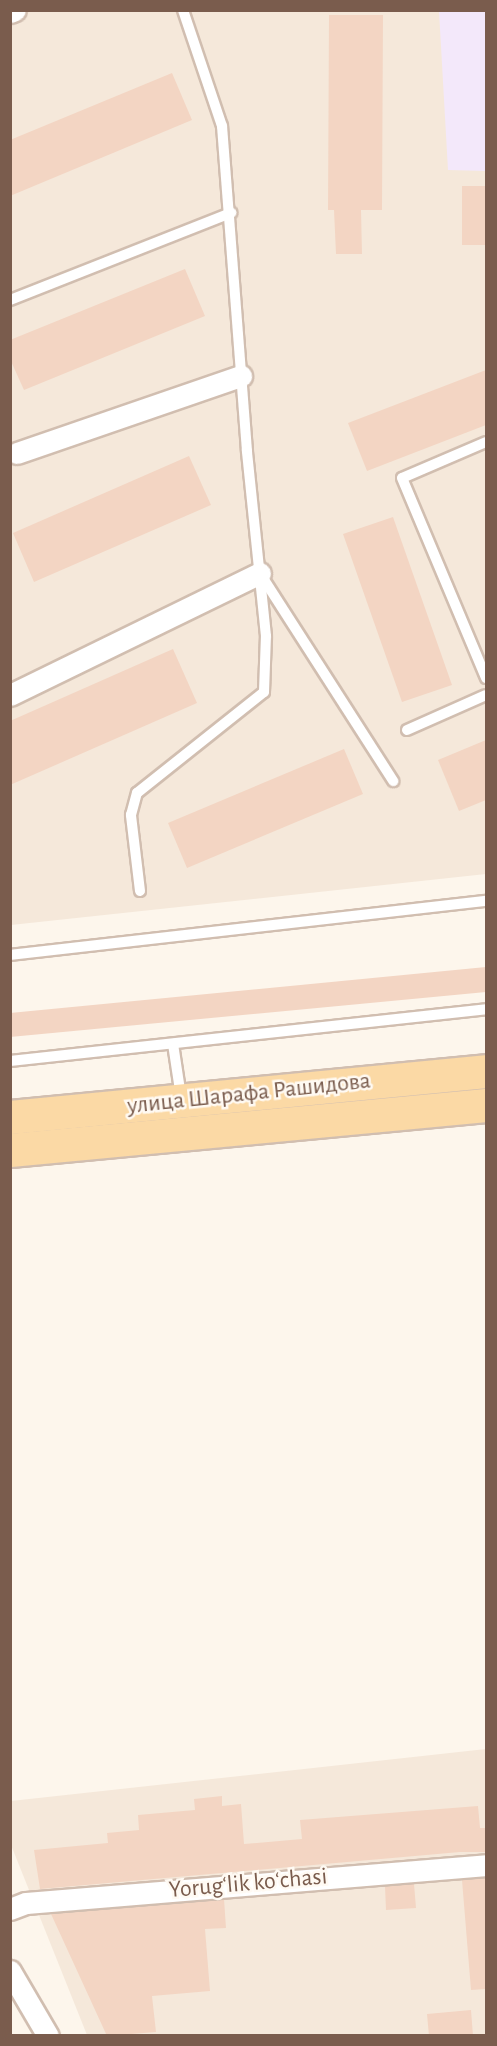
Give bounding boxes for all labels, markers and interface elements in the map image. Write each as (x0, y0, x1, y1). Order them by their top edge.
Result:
street label: улица Шарафа Рашидова (126, 1067, 372, 1121)
street label: Yorugʻlik koʻchasi (168, 1863, 328, 1905)

